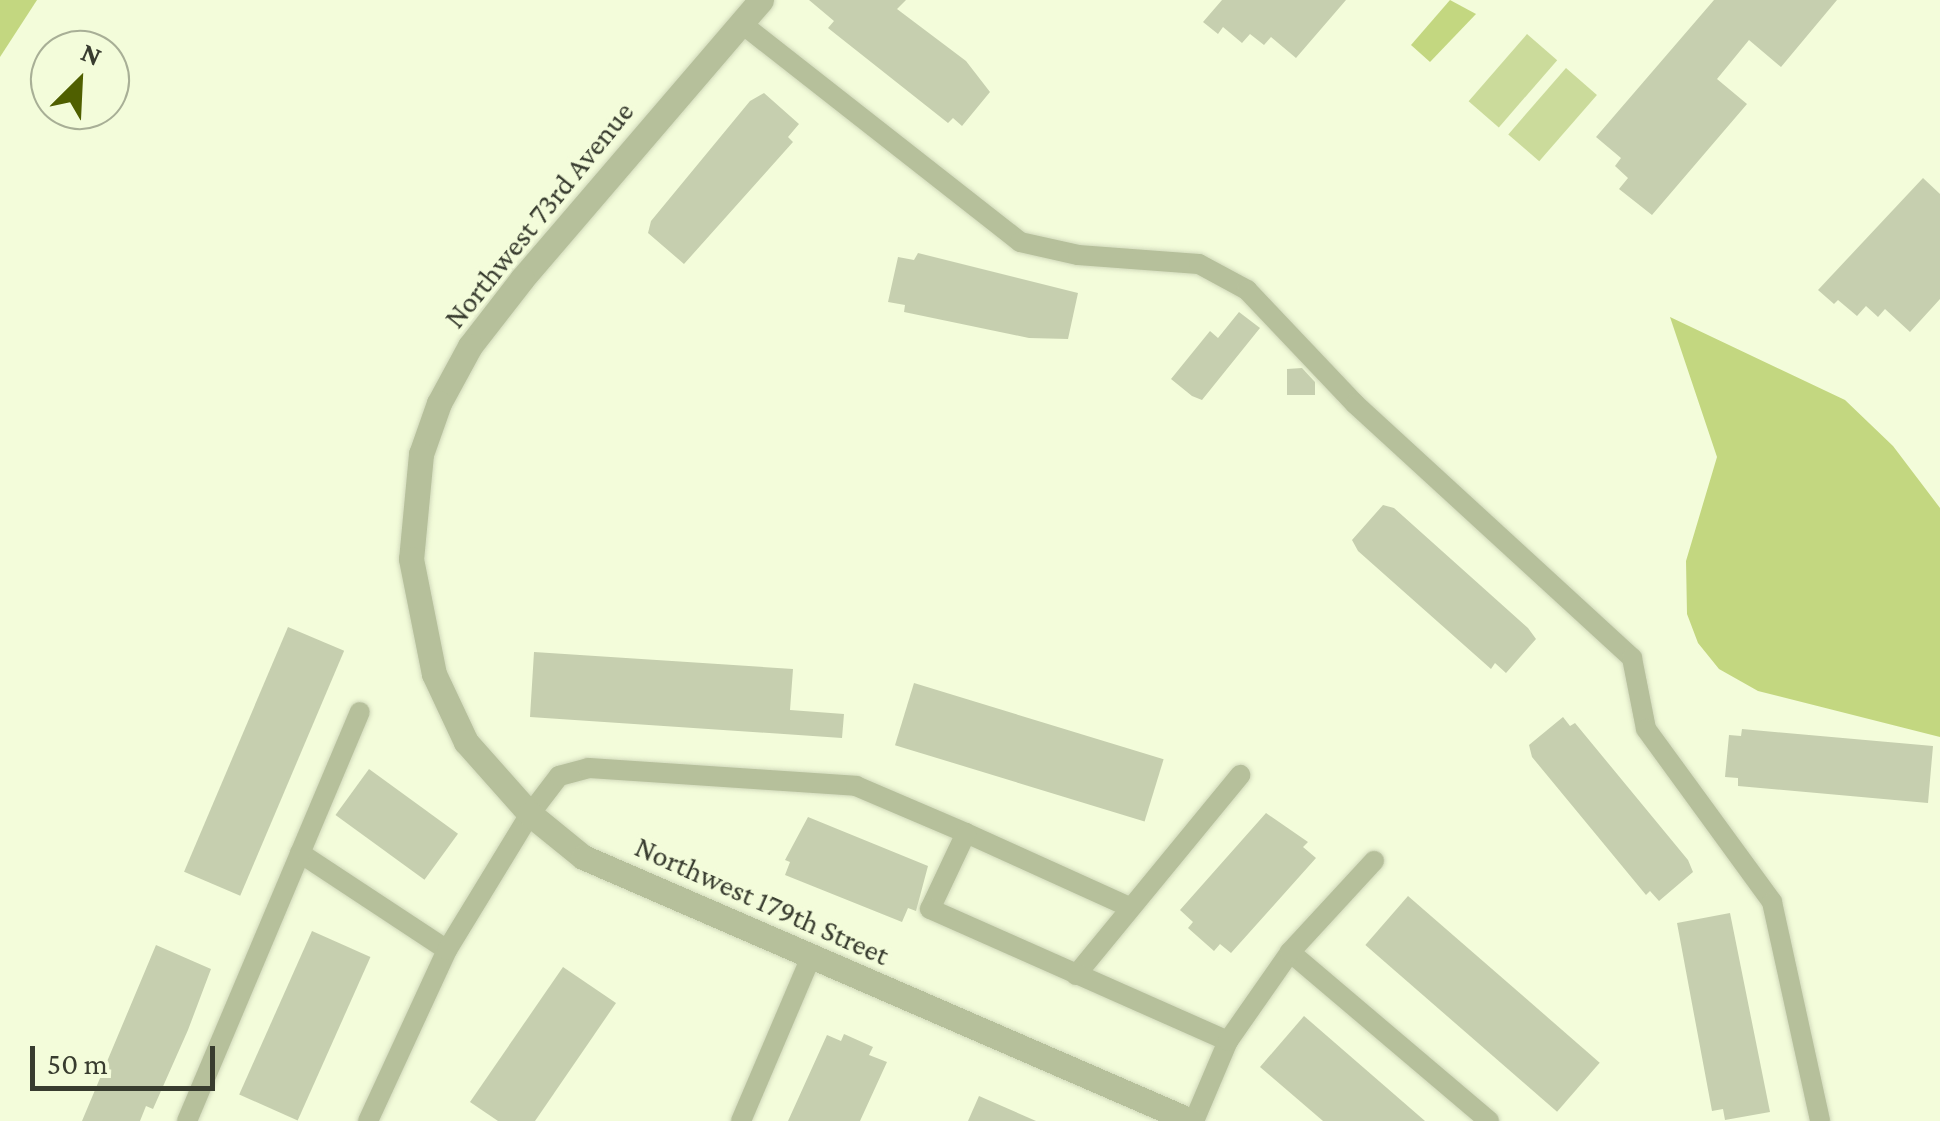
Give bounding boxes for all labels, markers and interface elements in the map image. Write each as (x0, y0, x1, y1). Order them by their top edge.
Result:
north arrow (30, 30, 130, 130)
text: N (77, 36, 107, 72)
street label: Northwest 73rd Avenue (437, 94, 641, 336)
street label: Northwest 179th Street (629, 829, 895, 973)
scale bar (35, 1026, 220, 1088)
text: 50 m (47, 1047, 108, 1080)

